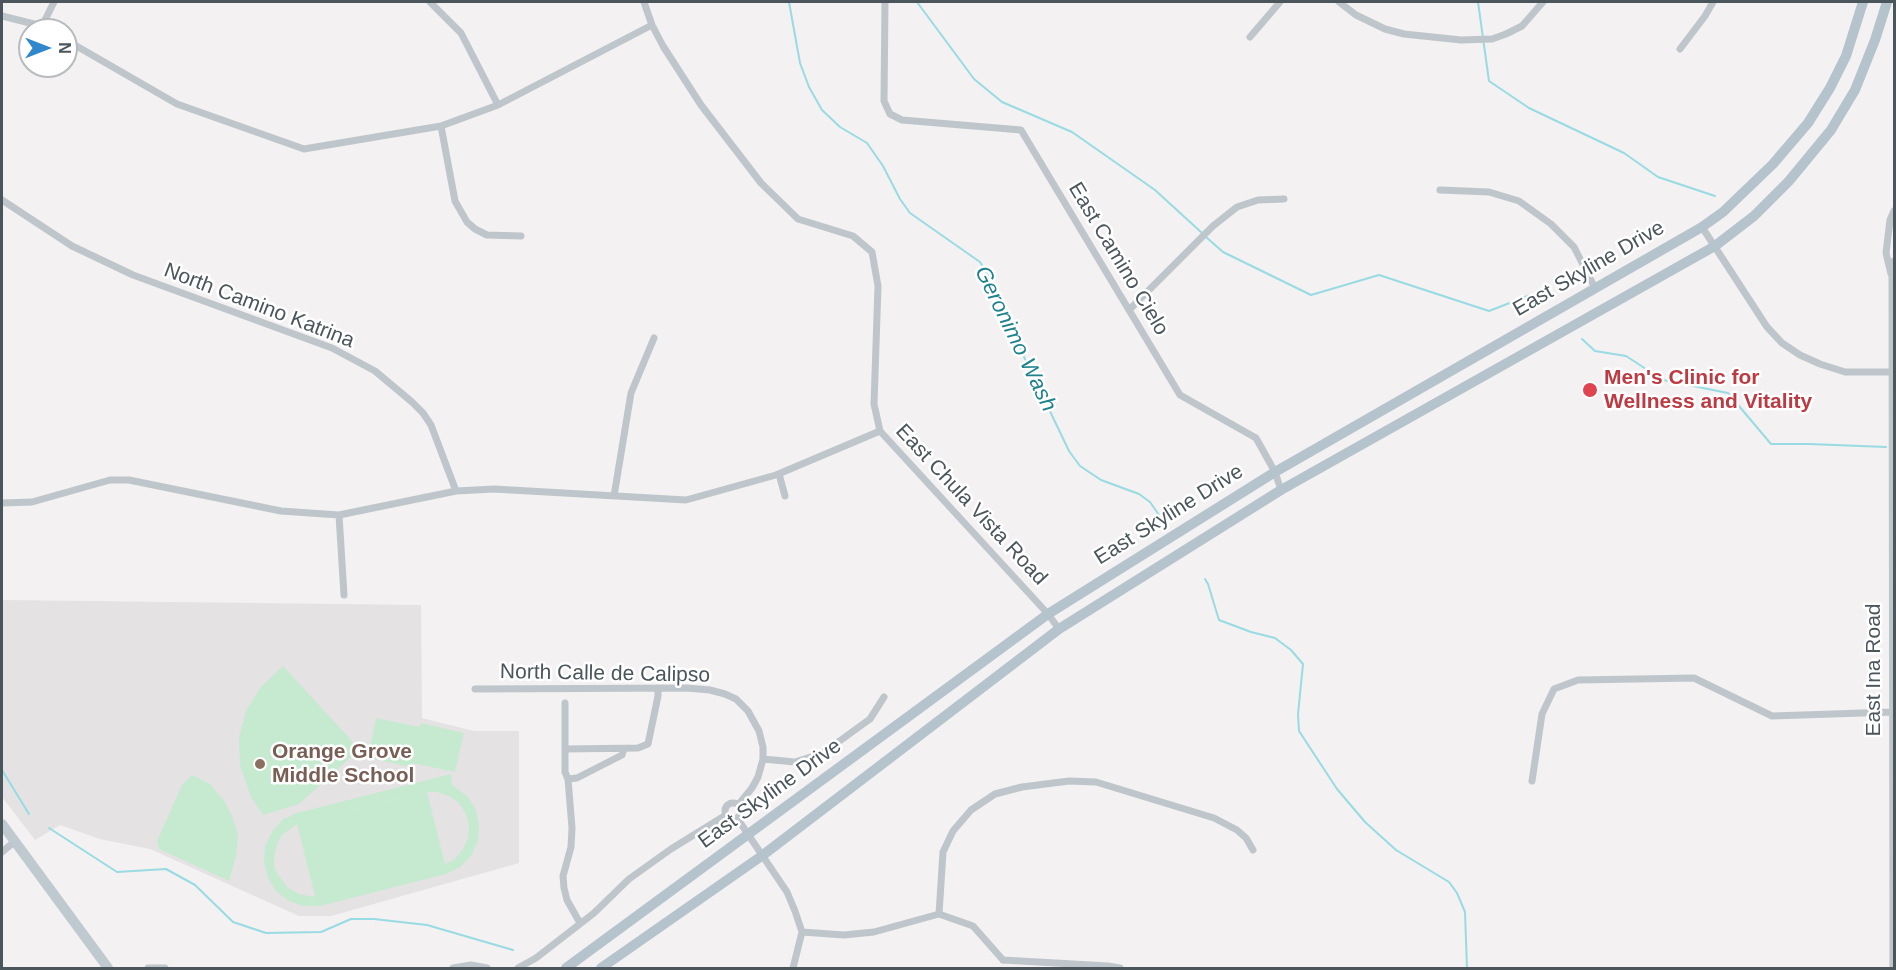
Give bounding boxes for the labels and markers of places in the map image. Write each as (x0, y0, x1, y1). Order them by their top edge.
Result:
place label: Men's Clinic for Wellness and Vitality (1604, 365, 1812, 415)
marker: Men's Clinic for Wellness and Vitality (1581, 381, 1599, 399)
place label: Orange Grove Middle School (272, 739, 414, 789)
marker: Orange Grove Middle School (253, 757, 267, 771)

